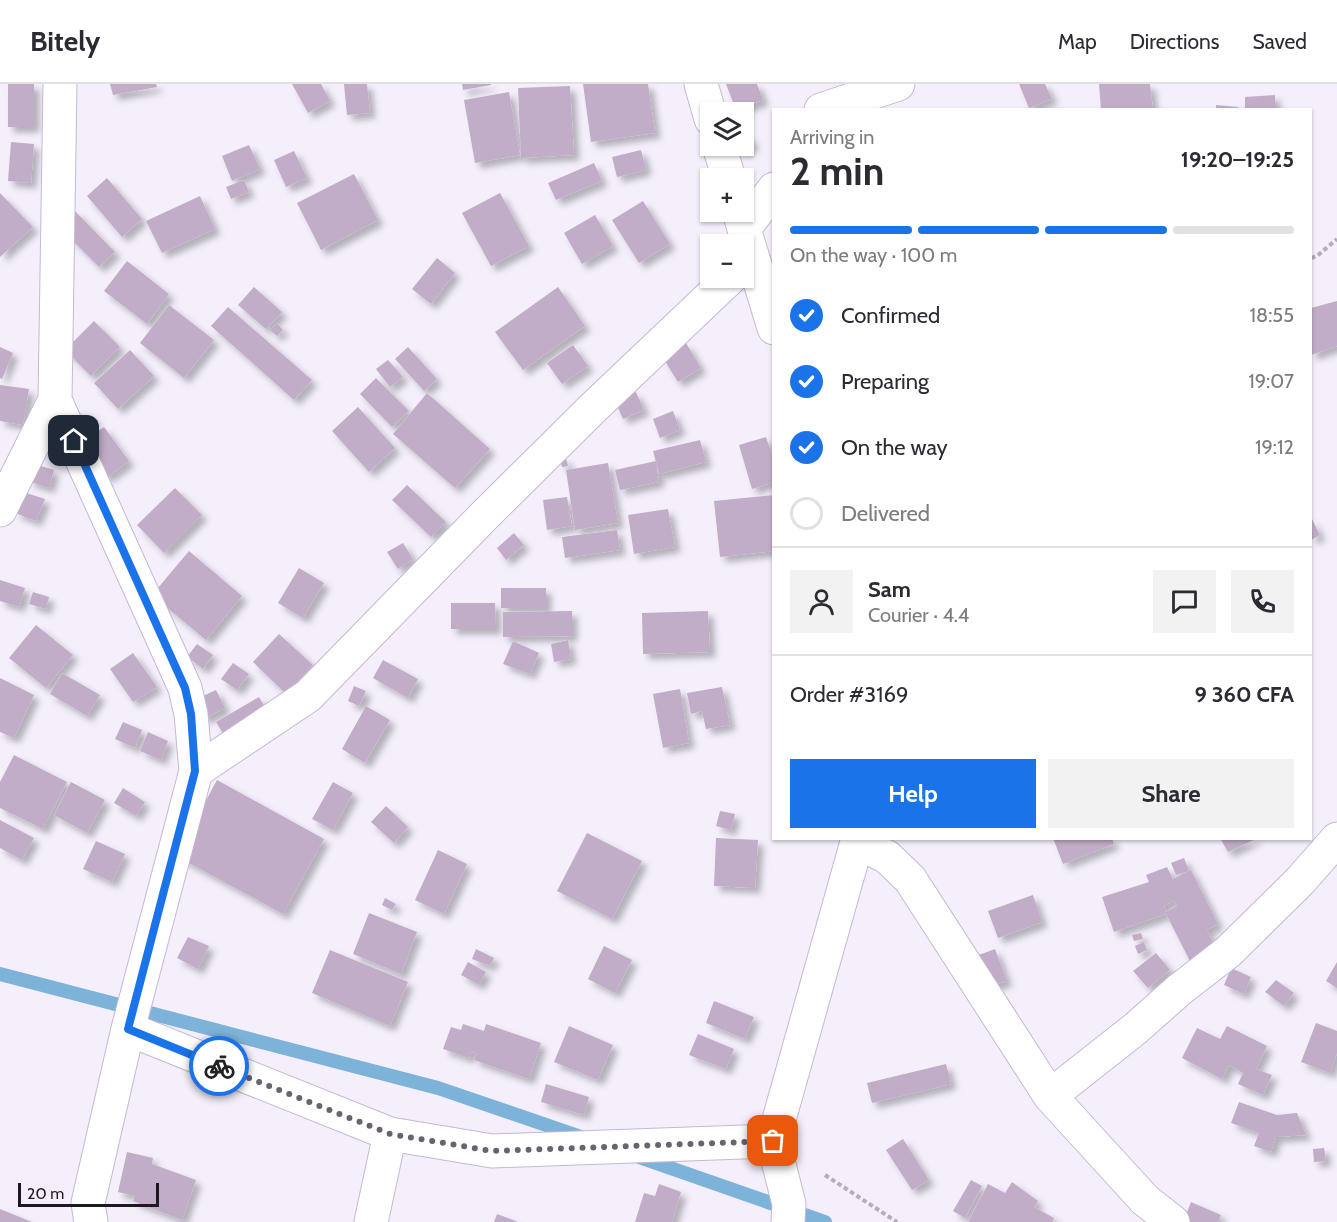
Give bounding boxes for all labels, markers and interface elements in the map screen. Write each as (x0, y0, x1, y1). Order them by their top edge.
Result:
text: Bitely (30, 24, 100, 58)
text: Map (1058, 29, 1097, 54)
text: Directions (1130, 29, 1219, 54)
text: Saved (1252, 29, 1307, 54)
map controls (700, 102, 754, 288)
button: layers (700, 102, 754, 156)
text: Arriving in (790, 125, 874, 149)
text: 19:20–19:25 (1181, 146, 1294, 173)
text: 2 min (790, 147, 884, 195)
button: + (700, 168, 754, 222)
button: − (700, 234, 754, 288)
text: On the way · 100 m (790, 243, 957, 267)
icon: check (790, 299, 823, 332)
text: Confirmed (841, 302, 940, 329)
text: 18:55 (1250, 303, 1294, 327)
icon: check (790, 365, 823, 398)
text: Preparing (841, 368, 929, 395)
text: 19:07 (1248, 369, 1294, 393)
pin (48, 415, 99, 466)
icon: home (57, 424, 90, 457)
icon: check (790, 431, 823, 464)
text: On the way (841, 434, 948, 461)
text: 19:12 (1255, 435, 1294, 459)
text: Delivered (841, 500, 930, 527)
button: person (790, 570, 853, 633)
button: chat (1153, 570, 1216, 633)
button: phone (1231, 570, 1294, 633)
text: Sam (868, 576, 911, 603)
text: Courier · 4.4 (868, 603, 969, 627)
text: Order #3169 (790, 681, 908, 708)
text: 9 360 CFA (1194, 681, 1294, 708)
button: Help (790, 759, 1036, 828)
button: Share (1048, 759, 1294, 828)
courier (189, 1036, 249, 1096)
icon: bike (203, 1050, 236, 1083)
pin (747, 1115, 798, 1166)
icon: bag (756, 1124, 789, 1157)
scale bar (18, 1180, 159, 1208)
text: 20 m (27, 1184, 64, 1203)

